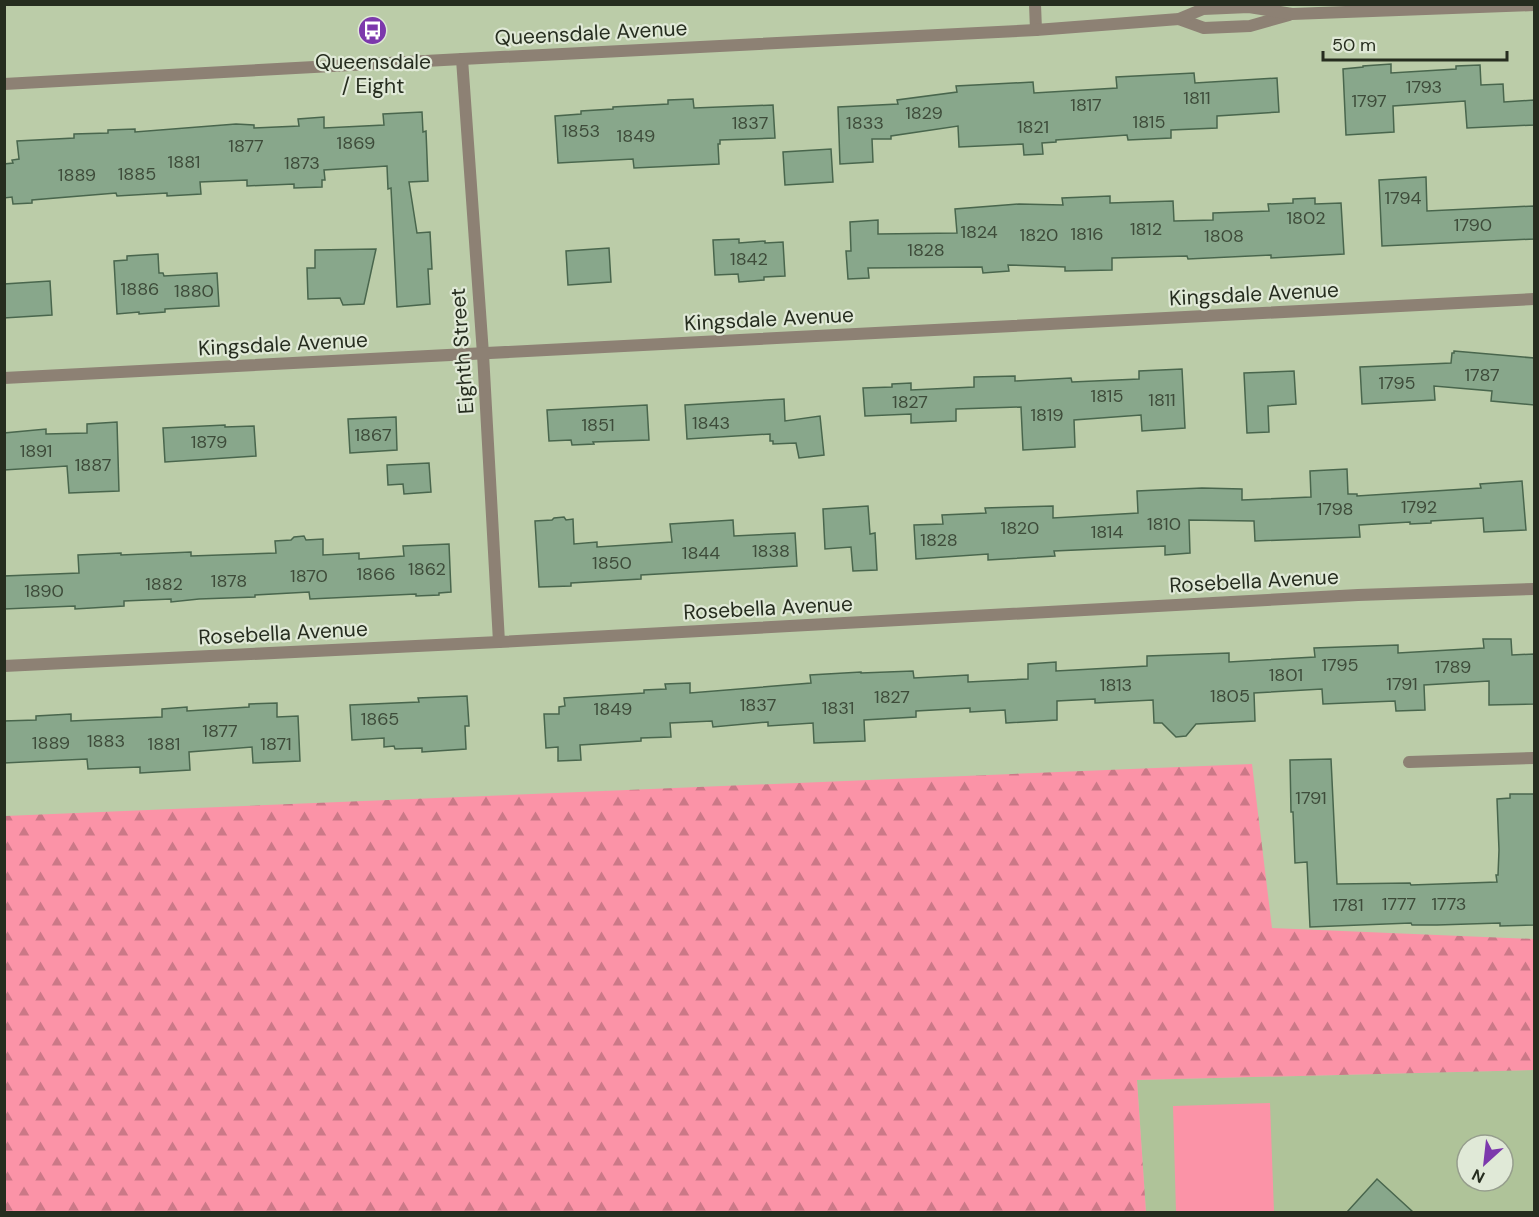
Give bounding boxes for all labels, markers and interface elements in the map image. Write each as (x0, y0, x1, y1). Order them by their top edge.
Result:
street label: Queensdale Avenue (494, 14, 688, 52)
bus stop icon: Queensdale / Eight (357, 15, 389, 47)
scale bar (1323, 24, 1508, 62)
text: 50 m (1332, 33, 1376, 57)
place label: Queensdale / Eight (315, 48, 431, 100)
house number: 1793 (1406, 75, 1442, 99)
house number: 1811 (1183, 86, 1211, 110)
house number: 1797 (1351, 89, 1387, 113)
house number: 1817 (1070, 93, 1102, 117)
house number: 1829 (905, 101, 943, 125)
house number: 1815 (1133, 110, 1165, 134)
house number: 1837 (732, 111, 768, 135)
house number: 1833 (846, 111, 884, 135)
house number: 1821 (1017, 115, 1049, 139)
house number: 1853 (562, 119, 600, 143)
house number: 1849 (617, 124, 655, 148)
house number: 1869 (337, 131, 375, 155)
house number: 1877 (228, 134, 264, 158)
house number: 1881 (168, 150, 200, 174)
house number: 1873 (284, 151, 320, 175)
house number: 1885 (118, 162, 156, 186)
house number: 1889 (58, 163, 96, 187)
house number: 1794 (1385, 186, 1422, 210)
house number: 1802 (1286, 206, 1326, 230)
house number: 1790 (1454, 213, 1492, 237)
house number: 1812 (1130, 217, 1162, 241)
house number: 1824 (960, 220, 998, 244)
house number: 1816 (1070, 222, 1104, 246)
house number: 1820 (1020, 223, 1058, 247)
house number: 1808 (1204, 224, 1244, 248)
house number: 1828 (907, 238, 945, 262)
house number: 1842 (730, 247, 768, 271)
street label: Kingsdale Avenue (1169, 276, 1340, 312)
house number: 1886 (121, 277, 159, 301)
house number: 1880 (174, 279, 214, 303)
street label: Eighth Street (444, 287, 480, 415)
street label: Kingsdale Avenue (684, 301, 855, 337)
street label: Kingsdale Avenue (198, 326, 369, 362)
house number: 1787 (1464, 363, 1500, 387)
house number: 1795 (1378, 371, 1416, 395)
house number: 1815 (1091, 384, 1123, 408)
house number: 1811 (1148, 388, 1176, 412)
house number: 1827 (892, 390, 928, 414)
house number: 1819 (1030, 403, 1064, 427)
house number: 1843 (692, 411, 730, 435)
house number: 1851 (581, 413, 615, 437)
house number: 1867 (354, 423, 392, 447)
house number: 1879 (191, 430, 227, 454)
house number: 1891 (20, 439, 52, 463)
house number: 1887 (75, 453, 111, 477)
house number: 1792 (1401, 495, 1437, 519)
house number: 1798 (1317, 497, 1353, 521)
house number: 1810 (1147, 512, 1181, 536)
house number: 1820 (1001, 516, 1039, 540)
house number: 1814 (1091, 520, 1123, 544)
house number: 1828 (920, 528, 958, 552)
house number: 1838 (752, 539, 790, 563)
house number: 1844 (682, 541, 720, 565)
house number: 1850 (592, 551, 632, 575)
house number: 1862 (408, 557, 446, 581)
house number: 1866 (356, 562, 396, 586)
street label: Rosebella Avenue (1169, 563, 1339, 599)
house number: 1870 (290, 564, 328, 588)
house number: 1878 (211, 569, 247, 593)
house number: 1882 (145, 572, 183, 596)
house number: 1890 (24, 579, 64, 603)
street label: Rosebella Avenue (683, 590, 853, 626)
street label: Rosebella Avenue (198, 615, 368, 651)
house number: 1795 (1321, 653, 1359, 677)
house number: 1789 (1435, 655, 1471, 679)
house number: 1801 (1269, 663, 1303, 687)
house number: 1791 (1386, 672, 1418, 696)
house number: 1813 (1100, 673, 1132, 697)
house number: 1805 (1210, 684, 1250, 708)
house number: 1827 (874, 685, 910, 709)
house number: 1837 (740, 693, 776, 717)
house number: 1831 (822, 696, 854, 720)
house number: 1849 (594, 697, 632, 721)
house number: 1865 (361, 707, 399, 731)
house number: 1877 (202, 719, 238, 743)
house number: 1883 (87, 729, 125, 753)
house number: 1889 (32, 731, 70, 755)
house number: 1881 (148, 732, 180, 756)
house number: 1871 (260, 732, 292, 756)
house number: 1791 (1295, 786, 1327, 810)
house number: 1777 (1382, 892, 1416, 916)
house number: 1773 (1431, 892, 1467, 916)
house number: 1781 (1332, 893, 1364, 917)
north arrow (1455, 1133, 1515, 1193)
text: N (1468, 1164, 1488, 1188)

